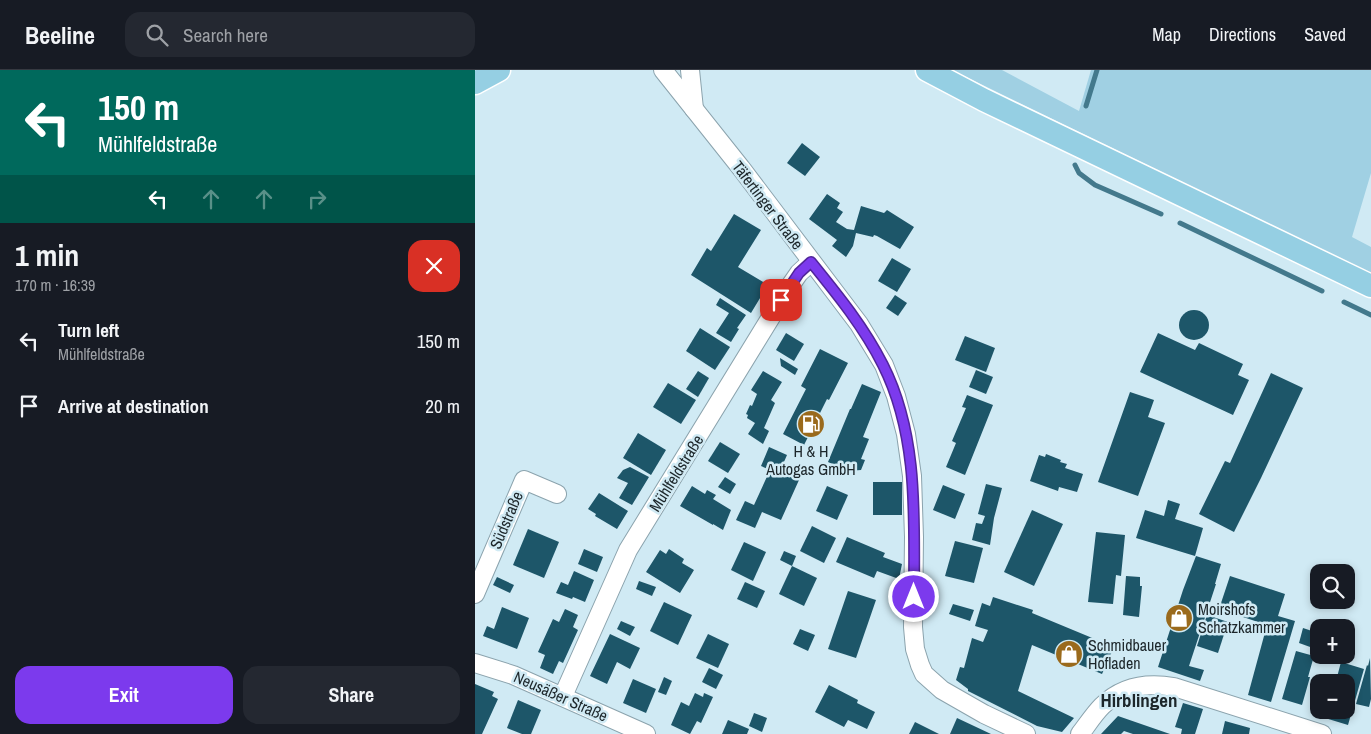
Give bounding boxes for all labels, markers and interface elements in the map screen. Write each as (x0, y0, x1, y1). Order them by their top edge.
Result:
search box (125, 12, 475, 57)
text: Beeline (25, 19, 95, 51)
icon: search (143, 21, 171, 49)
text: Search here (183, 22, 268, 48)
text: Map (1152, 22, 1181, 47)
text: Directions (1209, 22, 1276, 47)
text: Saved (1304, 22, 1346, 47)
text: 150 m (98, 84, 179, 131)
icon: left (15, 90, 80, 155)
text: Mühlfeldstraße (98, 129, 217, 159)
street label: Täfertinger Straße (727, 156, 809, 254)
icon: left (144, 185, 172, 213)
icon: ahead (197, 185, 225, 213)
icon: ahead (250, 185, 278, 213)
icon: right (303, 185, 331, 213)
text: 1 min (15, 235, 79, 275)
button: close (408, 240, 460, 292)
text: 170 m · 16:39 (15, 274, 95, 296)
pin (760, 279, 802, 321)
icon: arrive (767, 286, 795, 314)
text: Turn left (58, 317, 119, 343)
icon: left (15, 327, 43, 355)
text: 150 m (417, 328, 460, 354)
text: Mühlfeldstraße (58, 343, 145, 365)
icon: arrive (15, 392, 43, 420)
text: Arrive at destination (58, 393, 209, 419)
text: 20 m (425, 393, 460, 419)
fuel station icon: H & H Autogas GmbH (796, 409, 826, 439)
street label: Mühlfeldstraße (644, 430, 708, 516)
place label: H & H Autogas GmbH (765, 440, 856, 480)
street label: Südstraße (484, 488, 528, 552)
map controls (1310, 564, 1355, 719)
button: search (1310, 564, 1355, 609)
position arrow (887, 570, 939, 622)
place label: Moirshofs Schatzkammer (1198, 598, 1286, 638)
shop icon: Moirshofs Schatzkammer (1164, 603, 1194, 633)
button: + (1310, 619, 1355, 664)
place label: Schmidbauer Hofladen (1088, 634, 1167, 674)
shop icon: Schmidbauer Hofladen (1054, 639, 1084, 669)
street label: Neusäßer Straße (511, 665, 611, 727)
button: Exit (15, 666, 233, 724)
button: Share (243, 666, 460, 724)
button: − (1310, 674, 1355, 719)
district label: Hirblingen (1100, 687, 1178, 713)

